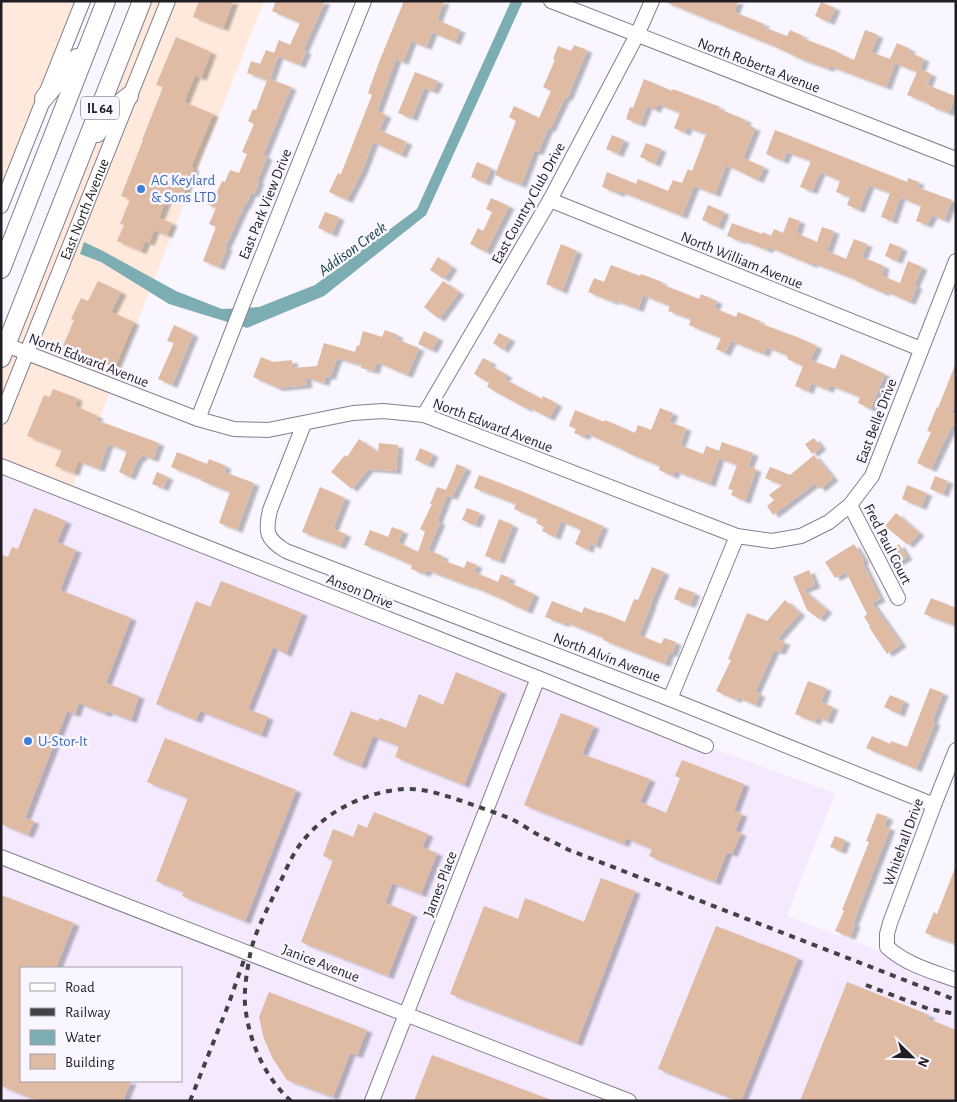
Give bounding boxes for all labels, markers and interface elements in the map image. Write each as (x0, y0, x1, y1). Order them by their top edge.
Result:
street label: North Roberta Avenue (696, 35, 822, 96)
road number: IL 64 (81, 96, 119, 120)
street label: East Country Club Drive (489, 140, 568, 266)
street label: East Park View Drive (236, 147, 295, 262)
street label: East North Avenue (58, 157, 112, 262)
place label: AG Keylard & Sons LTD (151, 173, 217, 205)
marker: AG Keylard & Sons LTD (135, 183, 147, 195)
water label: Addison Creek (315, 219, 390, 279)
street label: North William Avenue (679, 229, 805, 292)
street label: North Edward Avenue (27, 331, 151, 390)
street label: East Belle Drive (853, 377, 900, 466)
street label: North Edward Avenue (431, 396, 555, 455)
street label: Fred Paul Court (861, 502, 914, 587)
street label: Anson Drive (324, 571, 395, 612)
street label: North Alvin Avenue (551, 630, 662, 685)
place label: U-Stor-It (38, 734, 88, 749)
marker: U-Stor-It (22, 735, 34, 747)
street label: Whitehall Drive (881, 796, 926, 888)
street label: James Place (421, 849, 460, 919)
street label: Janice Avenue (280, 942, 362, 985)
legend (20, 967, 182, 1082)
text: Road (65, 980, 95, 995)
text: Railway (65, 1005, 111, 1020)
text: Water (65, 1030, 101, 1045)
north arrow (887, 1032, 937, 1082)
text: N (915, 1054, 931, 1069)
text: Building (65, 1055, 115, 1070)

